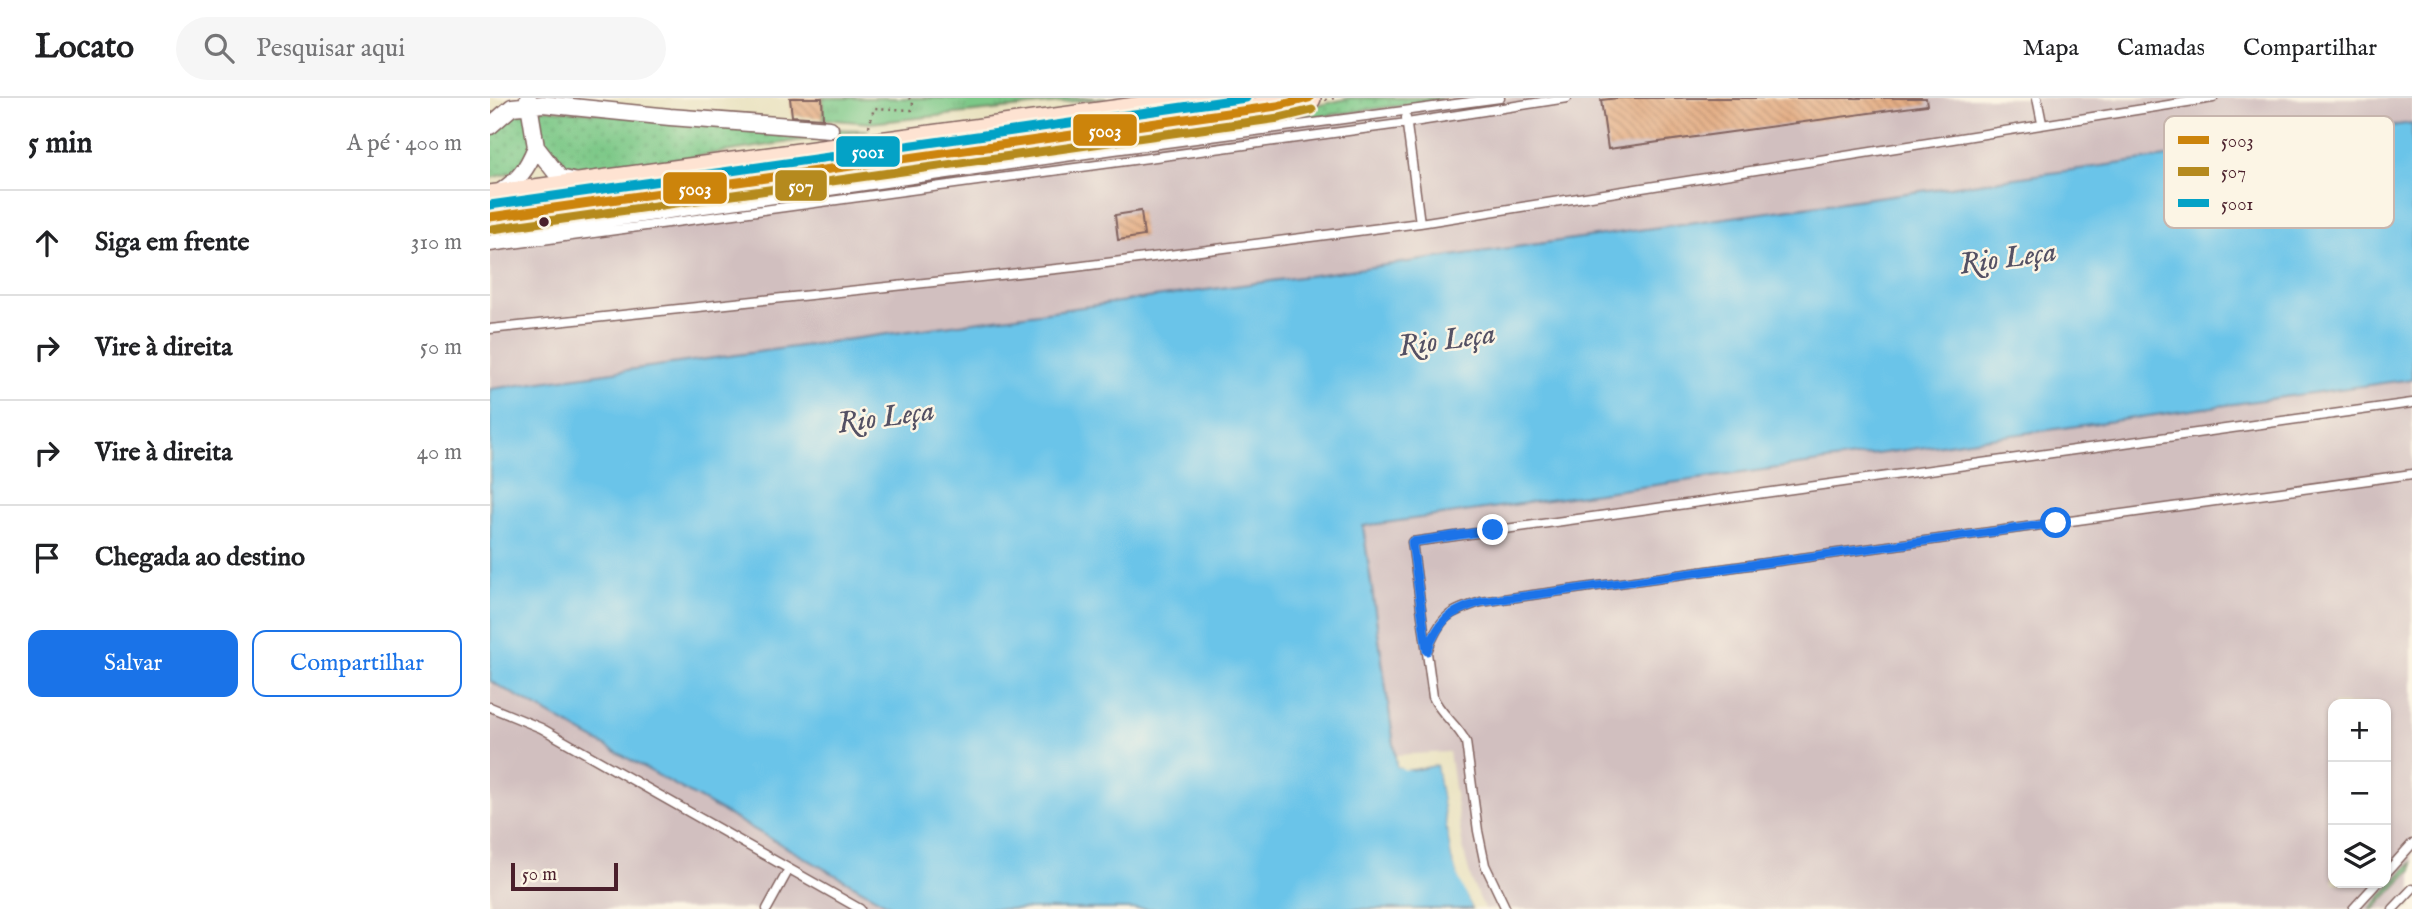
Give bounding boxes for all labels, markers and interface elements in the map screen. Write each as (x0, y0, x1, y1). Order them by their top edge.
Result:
search box (176, 17, 666, 80)
text: Locato (35, 27, 134, 69)
icon: search (200, 29, 238, 67)
text: Pesquisar aqui (256, 32, 405, 65)
text: Mapa (2023, 33, 2079, 64)
text: Camadas (2117, 33, 2205, 64)
text: Compartilhar (2243, 33, 2377, 64)
line badge: 5003 (1072, 113, 1138, 147)
legend (2164, 116, 2394, 228)
text: 5003 (1089, 120, 1121, 144)
text: 5 min (28, 125, 93, 163)
text: A pé · 400 m (347, 129, 462, 158)
text: 5003 (2221, 130, 2254, 154)
line badge: 5001 (835, 135, 901, 168)
text: 5001 (852, 141, 884, 165)
text: 507 (2221, 161, 2246, 185)
line badge: 507 (774, 169, 828, 202)
line badge: 5003 (662, 171, 728, 205)
text: 507 (788, 175, 814, 199)
text: 5003 (679, 178, 711, 202)
text: 5001 (2221, 193, 2253, 217)
unlabelled marker (537, 215, 551, 229)
icon: ahead (28, 224, 66, 262)
text: Siga em frente (95, 226, 250, 259)
text: 310 m (411, 228, 462, 257)
water label: Rio Leça (1957, 233, 2059, 285)
water label: Rio Leça (1396, 315, 1498, 367)
icon: right (28, 329, 66, 367)
text: Vire à direita (95, 331, 232, 364)
text: 50 m (420, 333, 462, 362)
water label: Rio Leça (835, 392, 937, 444)
icon: right (28, 434, 66, 472)
text: Vire à direita (95, 436, 232, 469)
text: 40 m (417, 438, 462, 467)
route start (2040, 507, 2071, 538)
route end (1477, 514, 1508, 545)
icon: arrive (28, 539, 66, 577)
text: Chegada ao destino (95, 541, 305, 574)
button: Salvar (28, 630, 238, 697)
button: Compartilhar (252, 630, 462, 697)
map controls (2328, 699, 2391, 888)
button: + (2328, 699, 2391, 762)
button: − (2328, 762, 2391, 825)
button: layers (2328, 825, 2391, 888)
scale bar (511, 860, 618, 892)
text: 50 m (522, 863, 557, 887)

